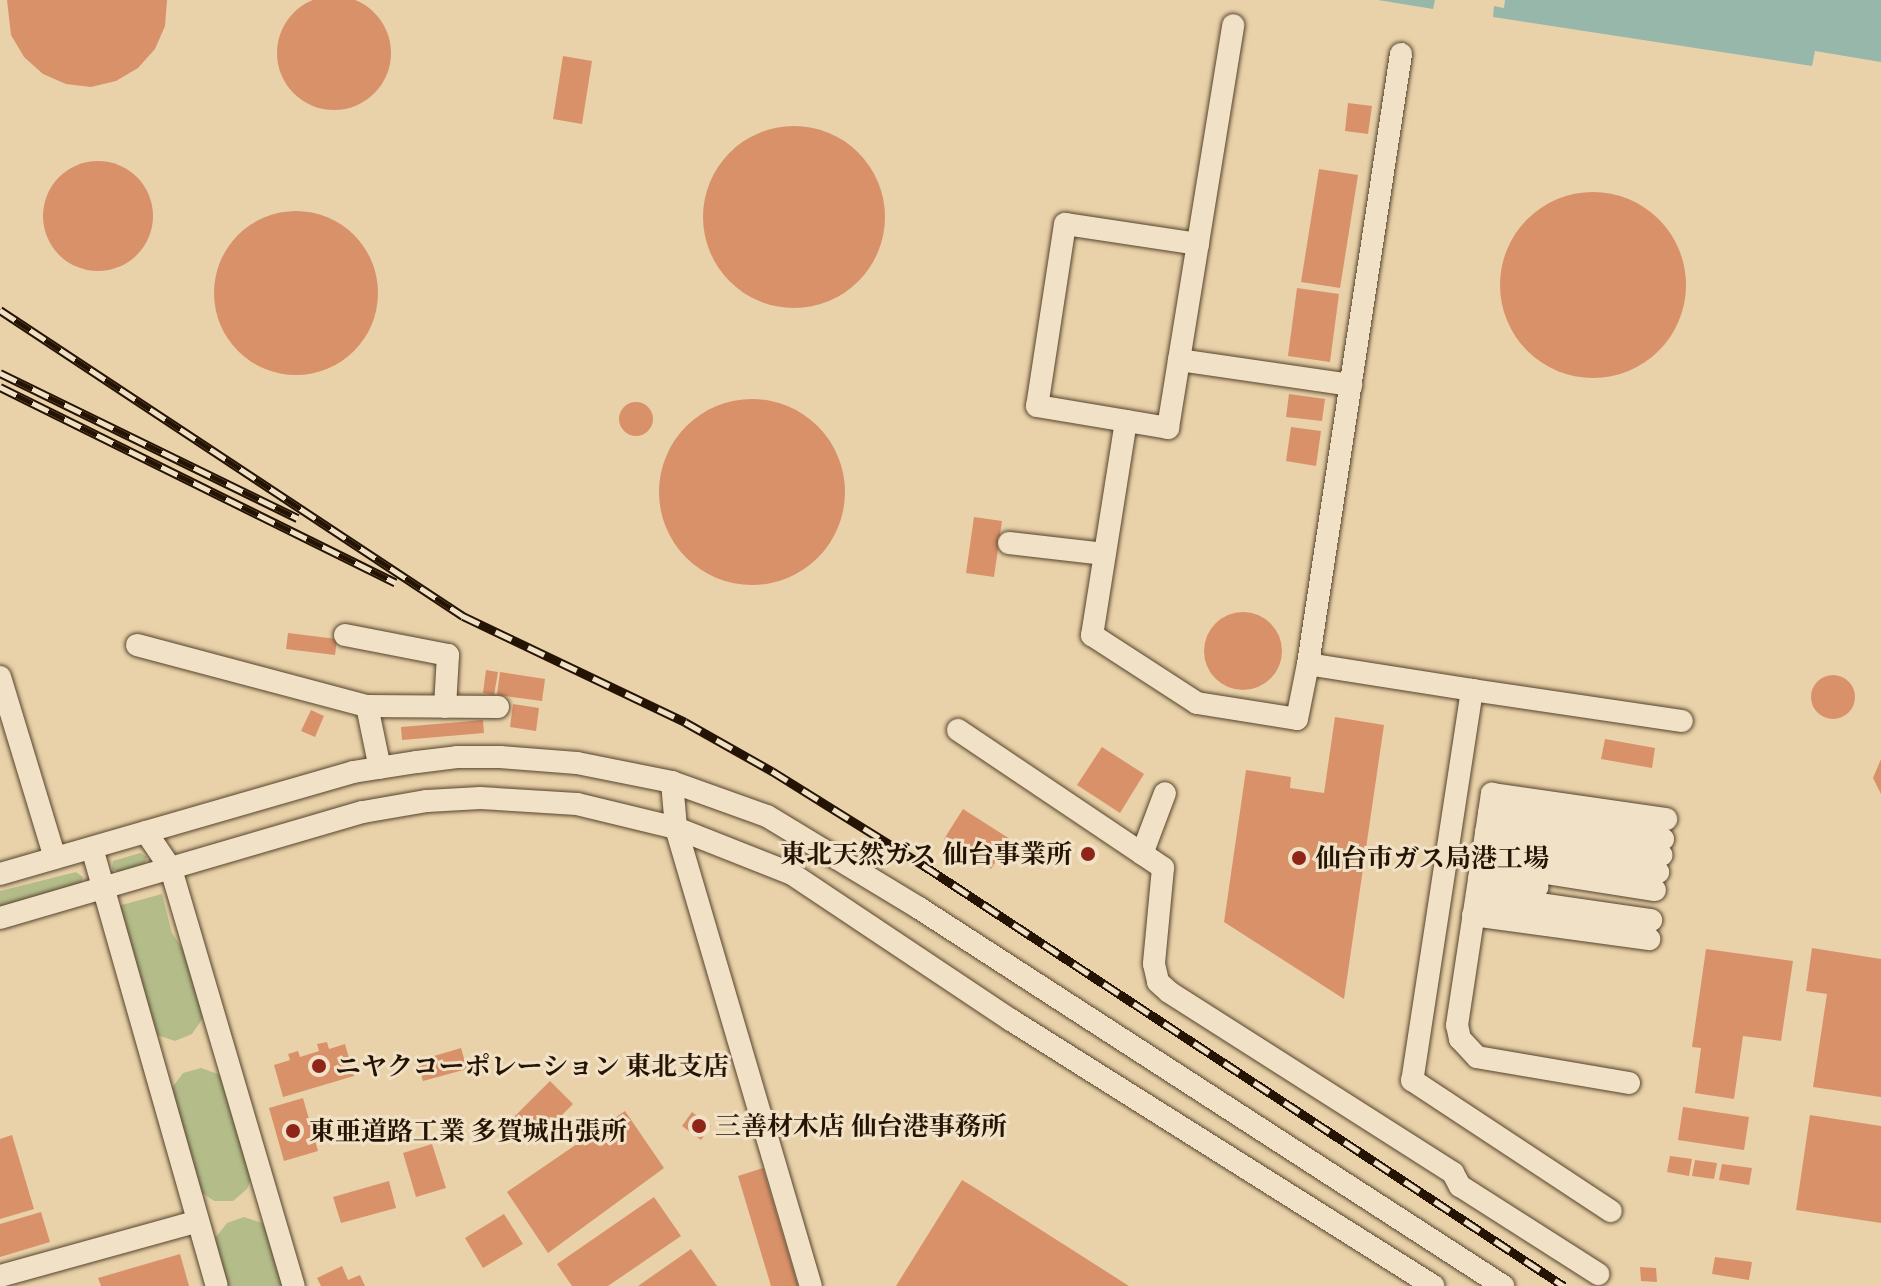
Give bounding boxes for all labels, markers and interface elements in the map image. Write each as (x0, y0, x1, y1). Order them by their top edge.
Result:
place label: 東北天然ガス 仙台事業所 (780, 838, 1072, 870)
place label: 仙台市ガス局港工場 (1315, 842, 1549, 874)
marker: 東北天然ガス 仙台事業所 (1079, 845, 1097, 863)
marker: 仙台市ガス局港工場 (1290, 849, 1308, 867)
place label: ニヤクコーポレーション 東北支店 (335, 1050, 731, 1082)
marker: ニヤクコーポレーション 東北支店 (310, 1057, 328, 1075)
place label: 三善材木店 仙台港事務所 (715, 1110, 1007, 1142)
place label: 東亜道路工業 多賀城出張所 (309, 1115, 627, 1147)
marker: 三善材木店 仙台港事務所 (690, 1117, 708, 1135)
marker: 東亜道路工業 多賀城出張所 (284, 1122, 302, 1140)

